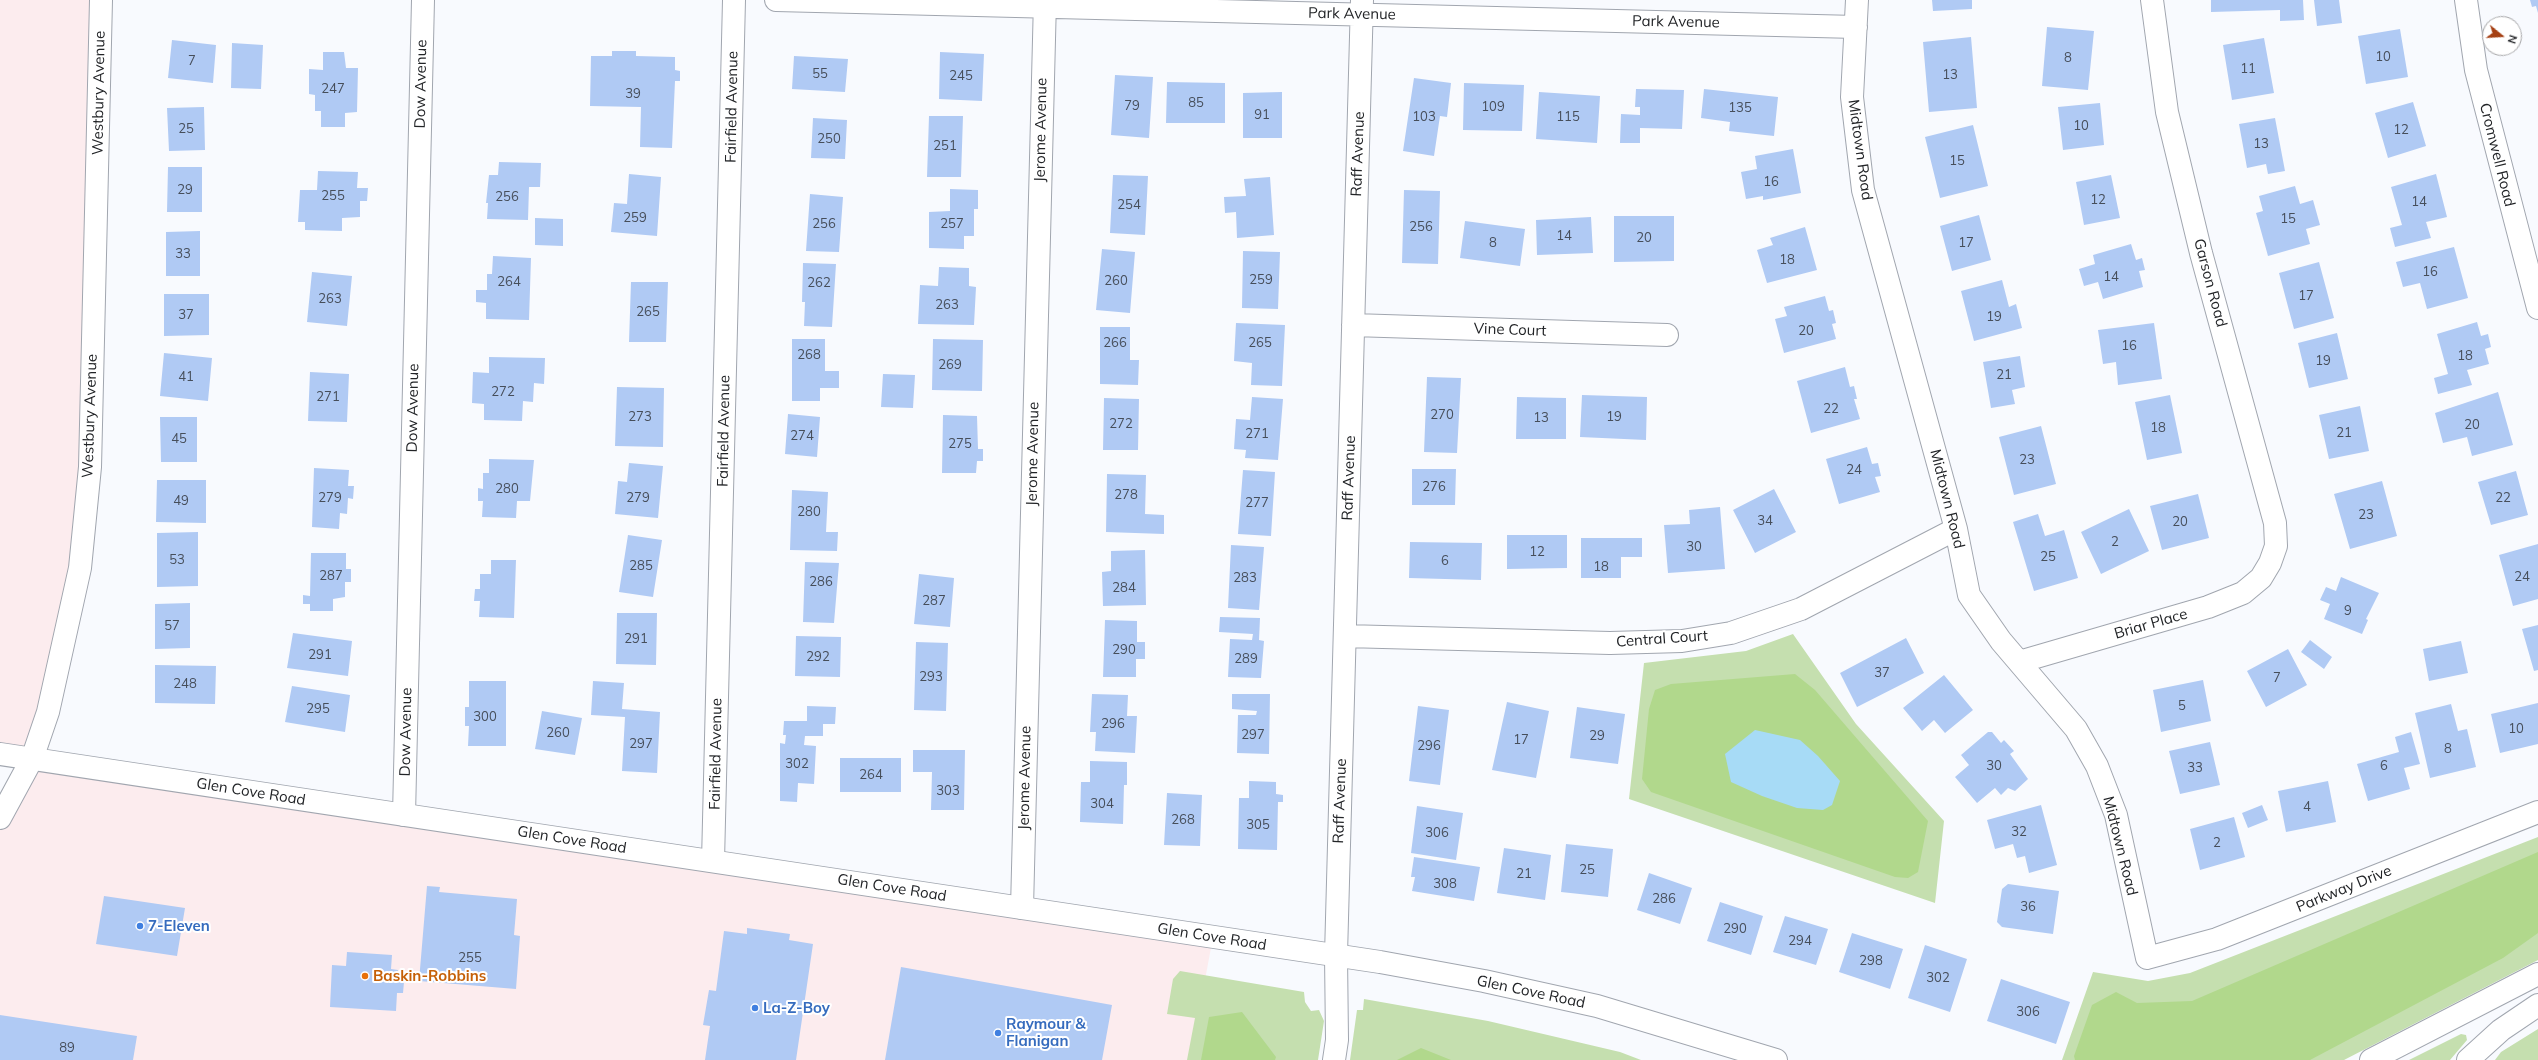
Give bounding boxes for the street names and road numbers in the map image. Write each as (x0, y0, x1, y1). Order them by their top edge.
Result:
street label: Park Avenue (1308, 4, 1396, 24)
street label: Park Avenue (1632, 12, 1720, 32)
street label: Westbury Avenue (89, 31, 109, 155)
street label: Dow Avenue (411, 39, 431, 129)
street label: Fairfield Avenue (722, 51, 742, 163)
street label: Jerome Avenue (1031, 78, 1051, 182)
street label: Midtown Road (1844, 98, 1876, 202)
street label: Cromwell Road (2475, 101, 2519, 209)
street label: Raff Avenue (1348, 111, 1368, 197)
street label: Garson Road (2190, 237, 2230, 329)
street label: Vine Court (1473, 320, 1547, 340)
street label: Westbury Avenue (79, 354, 101, 478)
street label: Dow Avenue (403, 363, 423, 453)
street label: Fairfield Avenue (714, 375, 734, 487)
street label: Jerome Avenue (1023, 402, 1043, 506)
street label: Raff Avenue (1339, 435, 1359, 521)
street label: Midtown Road (1926, 448, 1968, 550)
street label: Briar Place (2112, 605, 2190, 643)
street label: Central Court (1616, 627, 1708, 651)
street label: Dow Avenue (396, 687, 416, 777)
street label: Fairfield Avenue (706, 698, 726, 810)
street label: Jerome Avenue (1015, 726, 1035, 830)
street label: Raff Avenue (1330, 758, 1350, 844)
street label: Glen Cove Road (195, 774, 307, 810)
street label: Midtown Road (2099, 795, 2141, 897)
street label: Glen Cove Road (516, 822, 628, 858)
street label: Parkway Drive (2294, 862, 2394, 916)
street label: Glen Cove Road (836, 870, 948, 906)
street label: Glen Cove Road (1156, 919, 1268, 955)
street label: Glen Cove Road (1475, 972, 1587, 1012)

